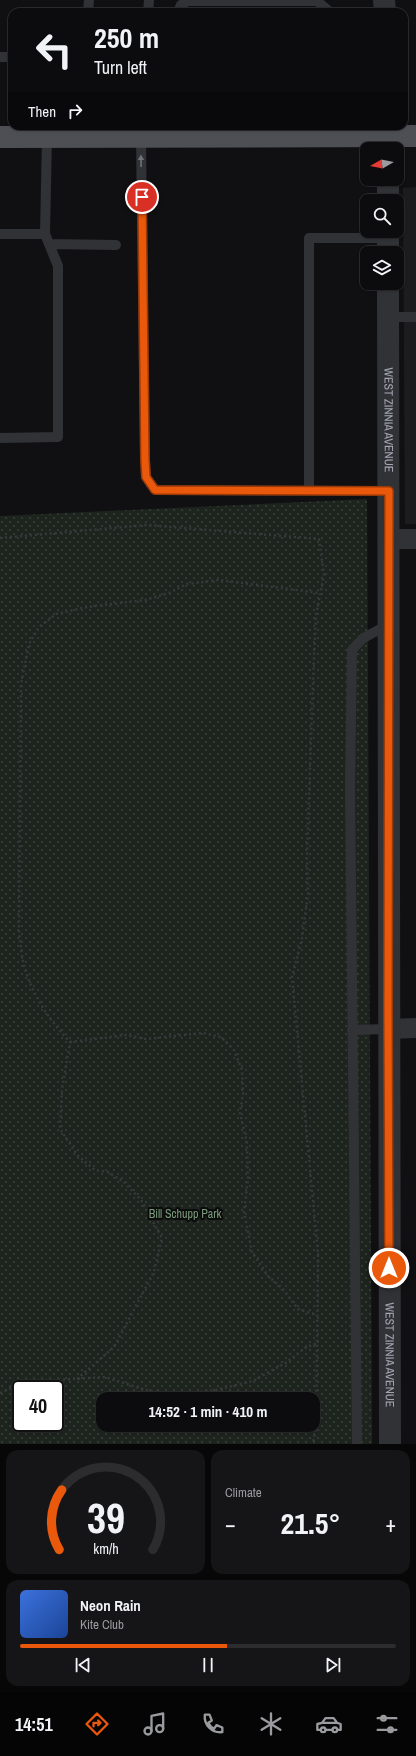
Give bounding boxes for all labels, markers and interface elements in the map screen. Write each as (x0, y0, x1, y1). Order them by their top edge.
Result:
text: 250 m (94, 19, 159, 57)
icon: left (28, 24, 80, 76)
text: Turn left (94, 55, 147, 80)
icon: right (64, 100, 86, 122)
text: Then (28, 101, 56, 122)
north arrow (360, 142, 404, 186)
map controls (360, 142, 404, 290)
one-way arrow (138, 154, 144, 167)
pin (125, 180, 159, 214)
icon: arrive (131, 186, 153, 208)
button: search (360, 194, 404, 238)
button: layers (360, 246, 404, 290)
street label: WEST ZINNIA AVENUE (380, 368, 397, 472)
park label: Bill Schupp Park (149, 1206, 221, 1222)
position arrow (368, 1247, 410, 1289)
street label: WEST ZINNIA AVENUE (381, 1303, 398, 1407)
speed limit sign: 40 (12, 1380, 64, 1432)
text: 14:52 · 1 min · 410 m (149, 1401, 267, 1422)
text: Climate (225, 1484, 262, 1501)
text: 39 (87, 1490, 124, 1546)
text: 21.5° (281, 1503, 340, 1543)
text: − (225, 1509, 236, 1539)
text: + (385, 1509, 396, 1539)
text: km/h (93, 1539, 118, 1558)
text: Neon Rain (80, 1595, 141, 1616)
text: Kite Club (80, 1616, 124, 1633)
icon: previous (72, 1654, 94, 1676)
icon: pause (197, 1654, 219, 1676)
icon: next (322, 1654, 344, 1676)
icon: directions (83, 1710, 111, 1738)
icon: music (141, 1710, 169, 1738)
icon: phone (199, 1710, 227, 1738)
icon: climate (257, 1710, 285, 1738)
icon: car (315, 1710, 343, 1738)
icon: filters (373, 1710, 401, 1738)
text: 14:51 (15, 1712, 53, 1737)

